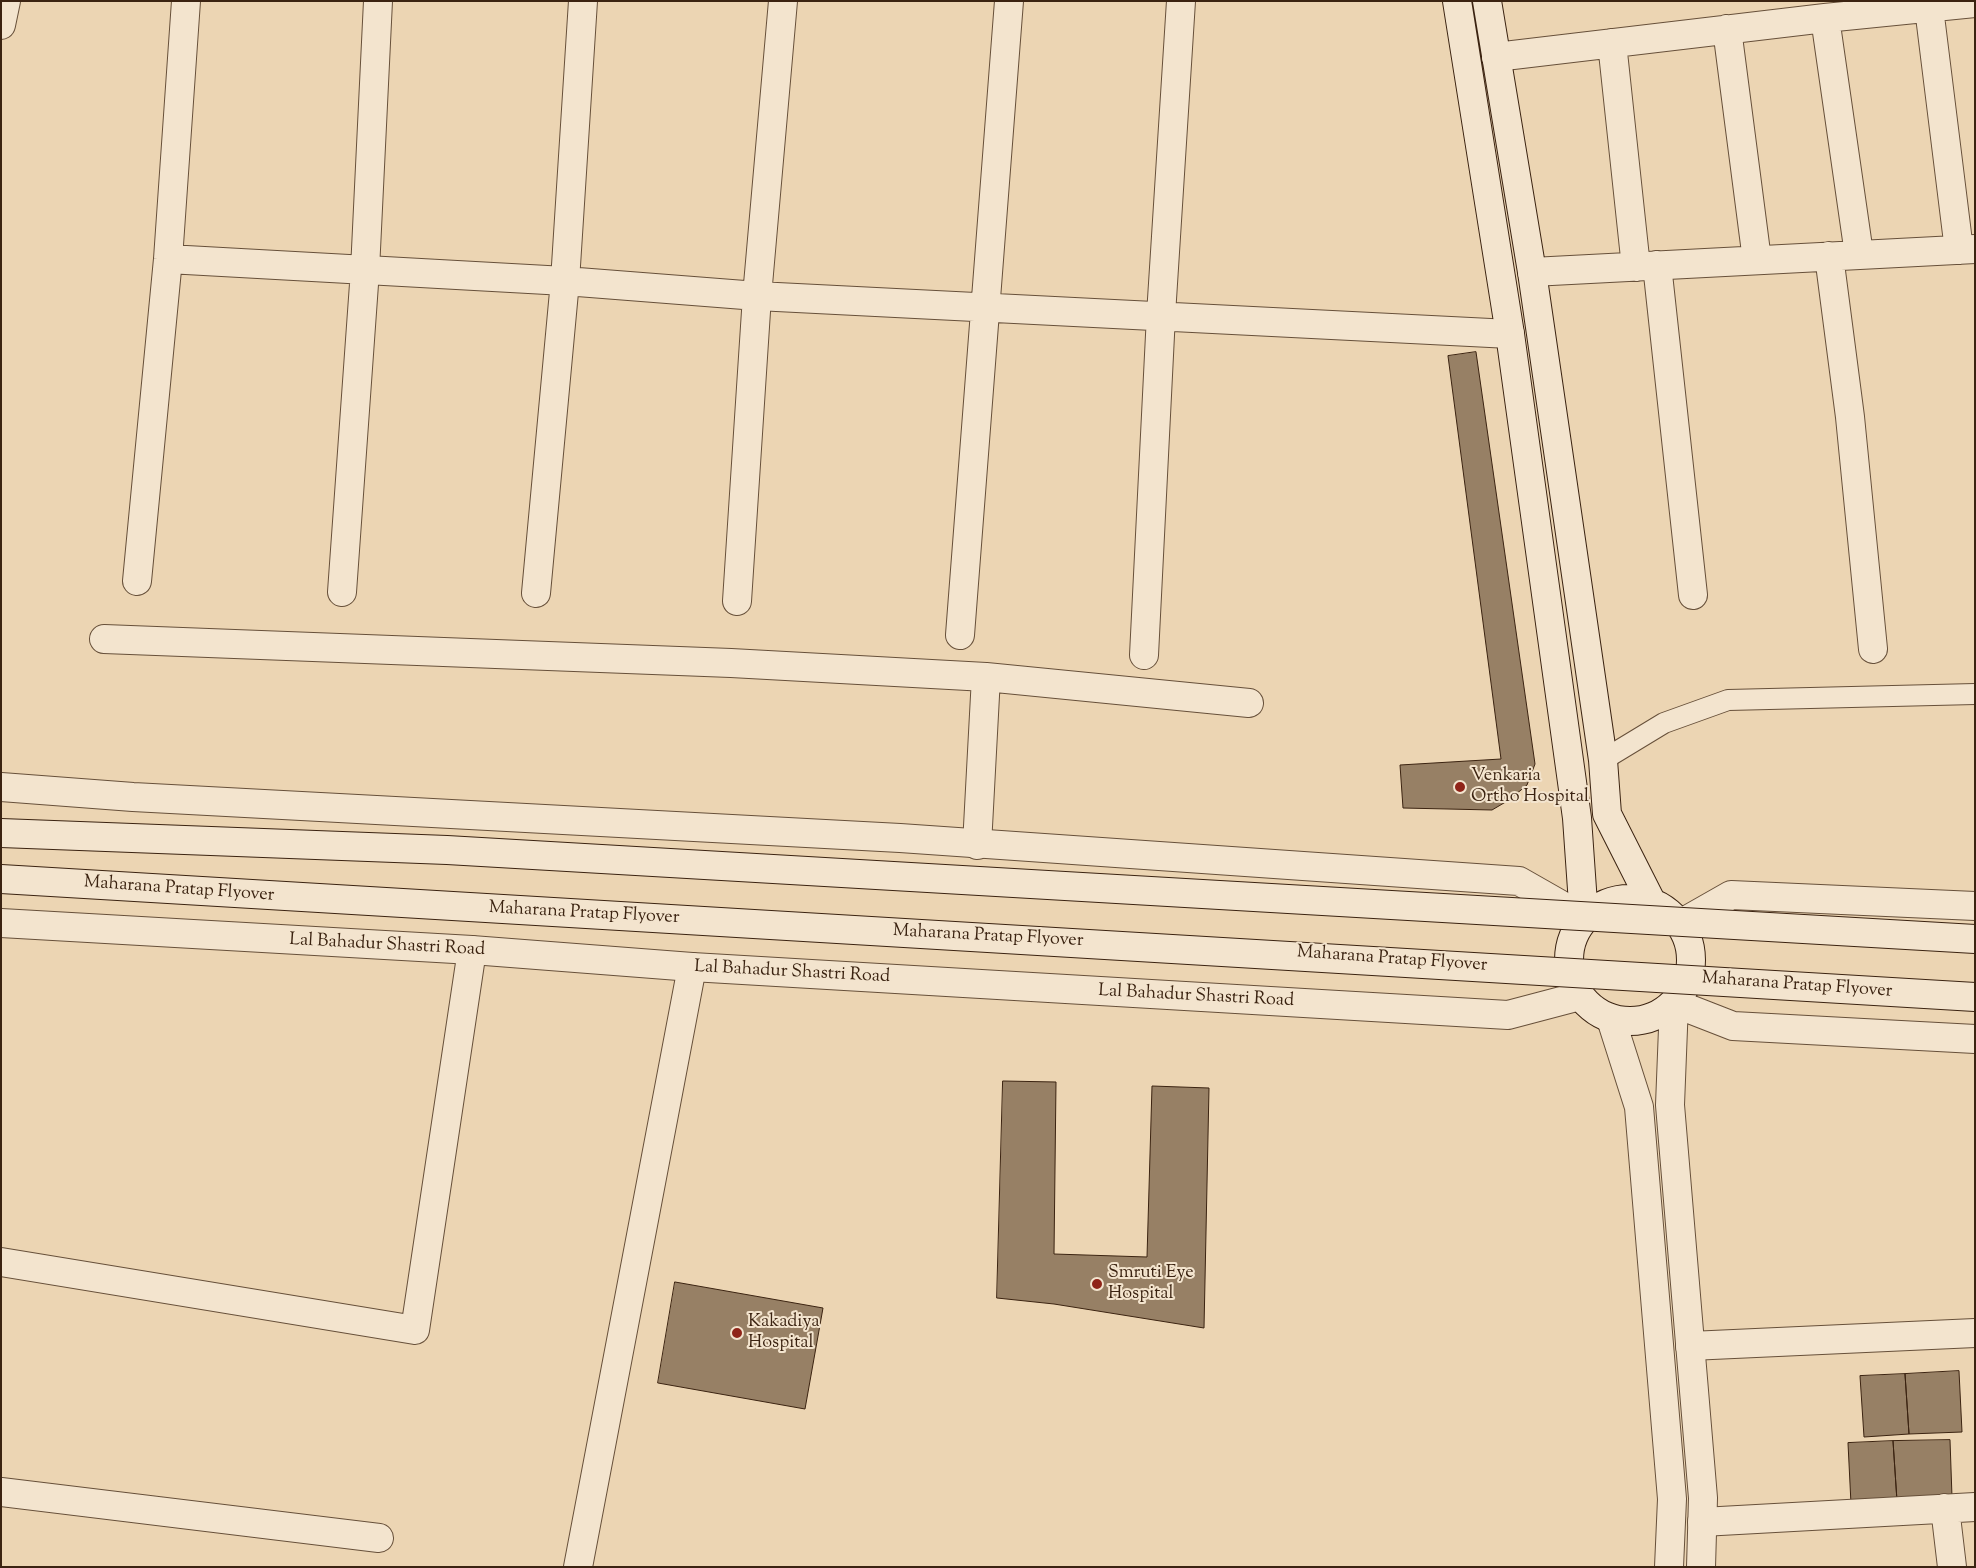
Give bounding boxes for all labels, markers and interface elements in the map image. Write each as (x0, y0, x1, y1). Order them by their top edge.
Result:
place label: Venkaria Ortho Hospital (1471, 766, 1589, 809)
marker: Venkaria Ortho Hospital (1453, 780, 1467, 794)
street label: Maharana Pratap Flyover (83, 873, 275, 907)
street label: Maharana Pratap Flyover (488, 898, 680, 930)
street label: Maharana Pratap Flyover (892, 921, 1084, 953)
street label: Lal Bahadur Shastri Road (288, 930, 486, 962)
street label: Maharana Pratap Flyover (1296, 943, 1488, 977)
street label: Lal Bahadur Shastri Road (693, 957, 891, 989)
street label: Maharana Pratap Flyover (1701, 969, 1893, 1003)
street label: Lal Bahadur Shastri Road (1097, 981, 1295, 1013)
place label: Smruti Eye Hospital (1108, 1263, 1194, 1306)
marker: Smruti Eye Hospital (1090, 1277, 1104, 1291)
place label: Kakadiya Hospital (748, 1312, 820, 1355)
marker: Kakadiya Hospital (730, 1326, 744, 1340)

